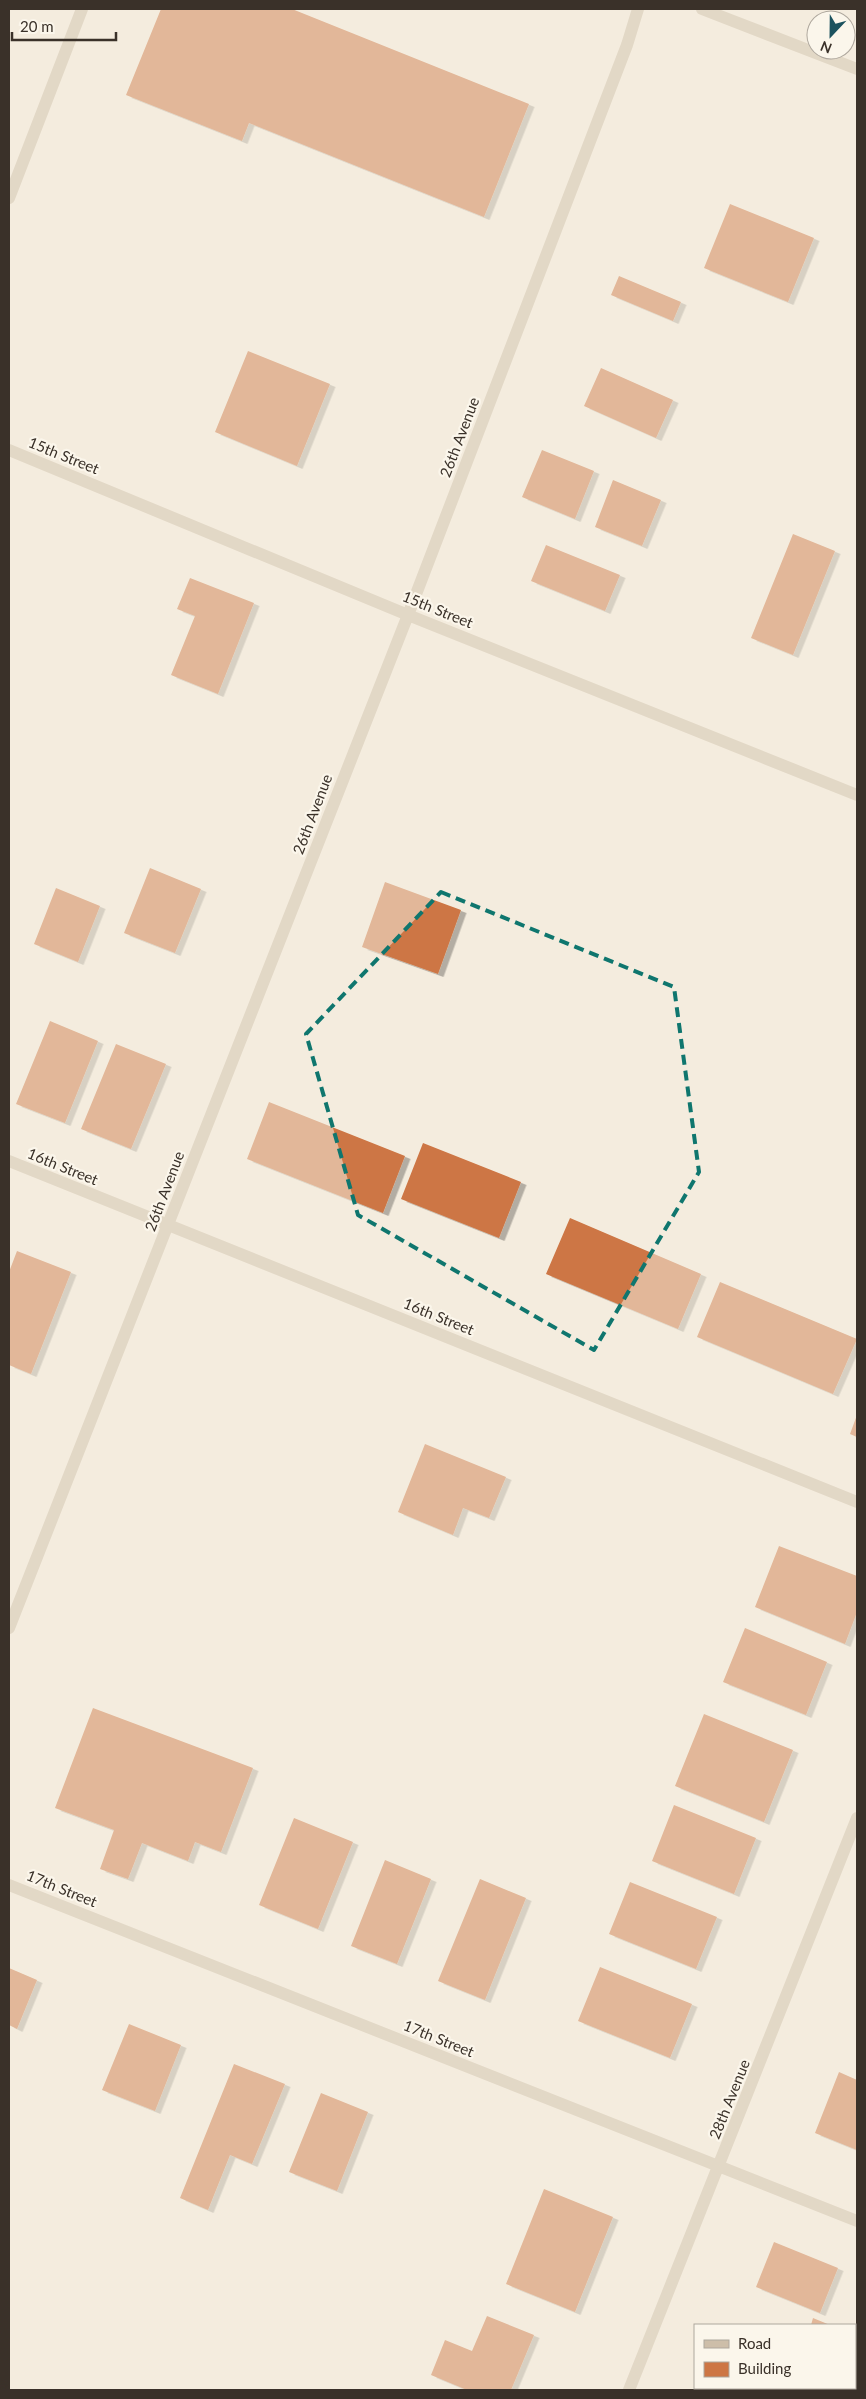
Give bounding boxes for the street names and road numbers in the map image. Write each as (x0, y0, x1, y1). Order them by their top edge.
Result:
street label: 26th Avenue (436, 394, 483, 480)
street label: 15th Street (26, 433, 102, 478)
street label: 15th Street (400, 587, 476, 632)
street label: 26th Avenue (289, 771, 336, 857)
street label: 16th Street (25, 1144, 101, 1189)
street label: 26th Avenue (141, 1148, 188, 1234)
street label: 16th Street (401, 1294, 477, 1339)
street label: 17th Street (24, 1866, 100, 1911)
street label: 17th Street (401, 2016, 477, 2061)
street label: 28th Avenue (705, 2057, 753, 2141)

